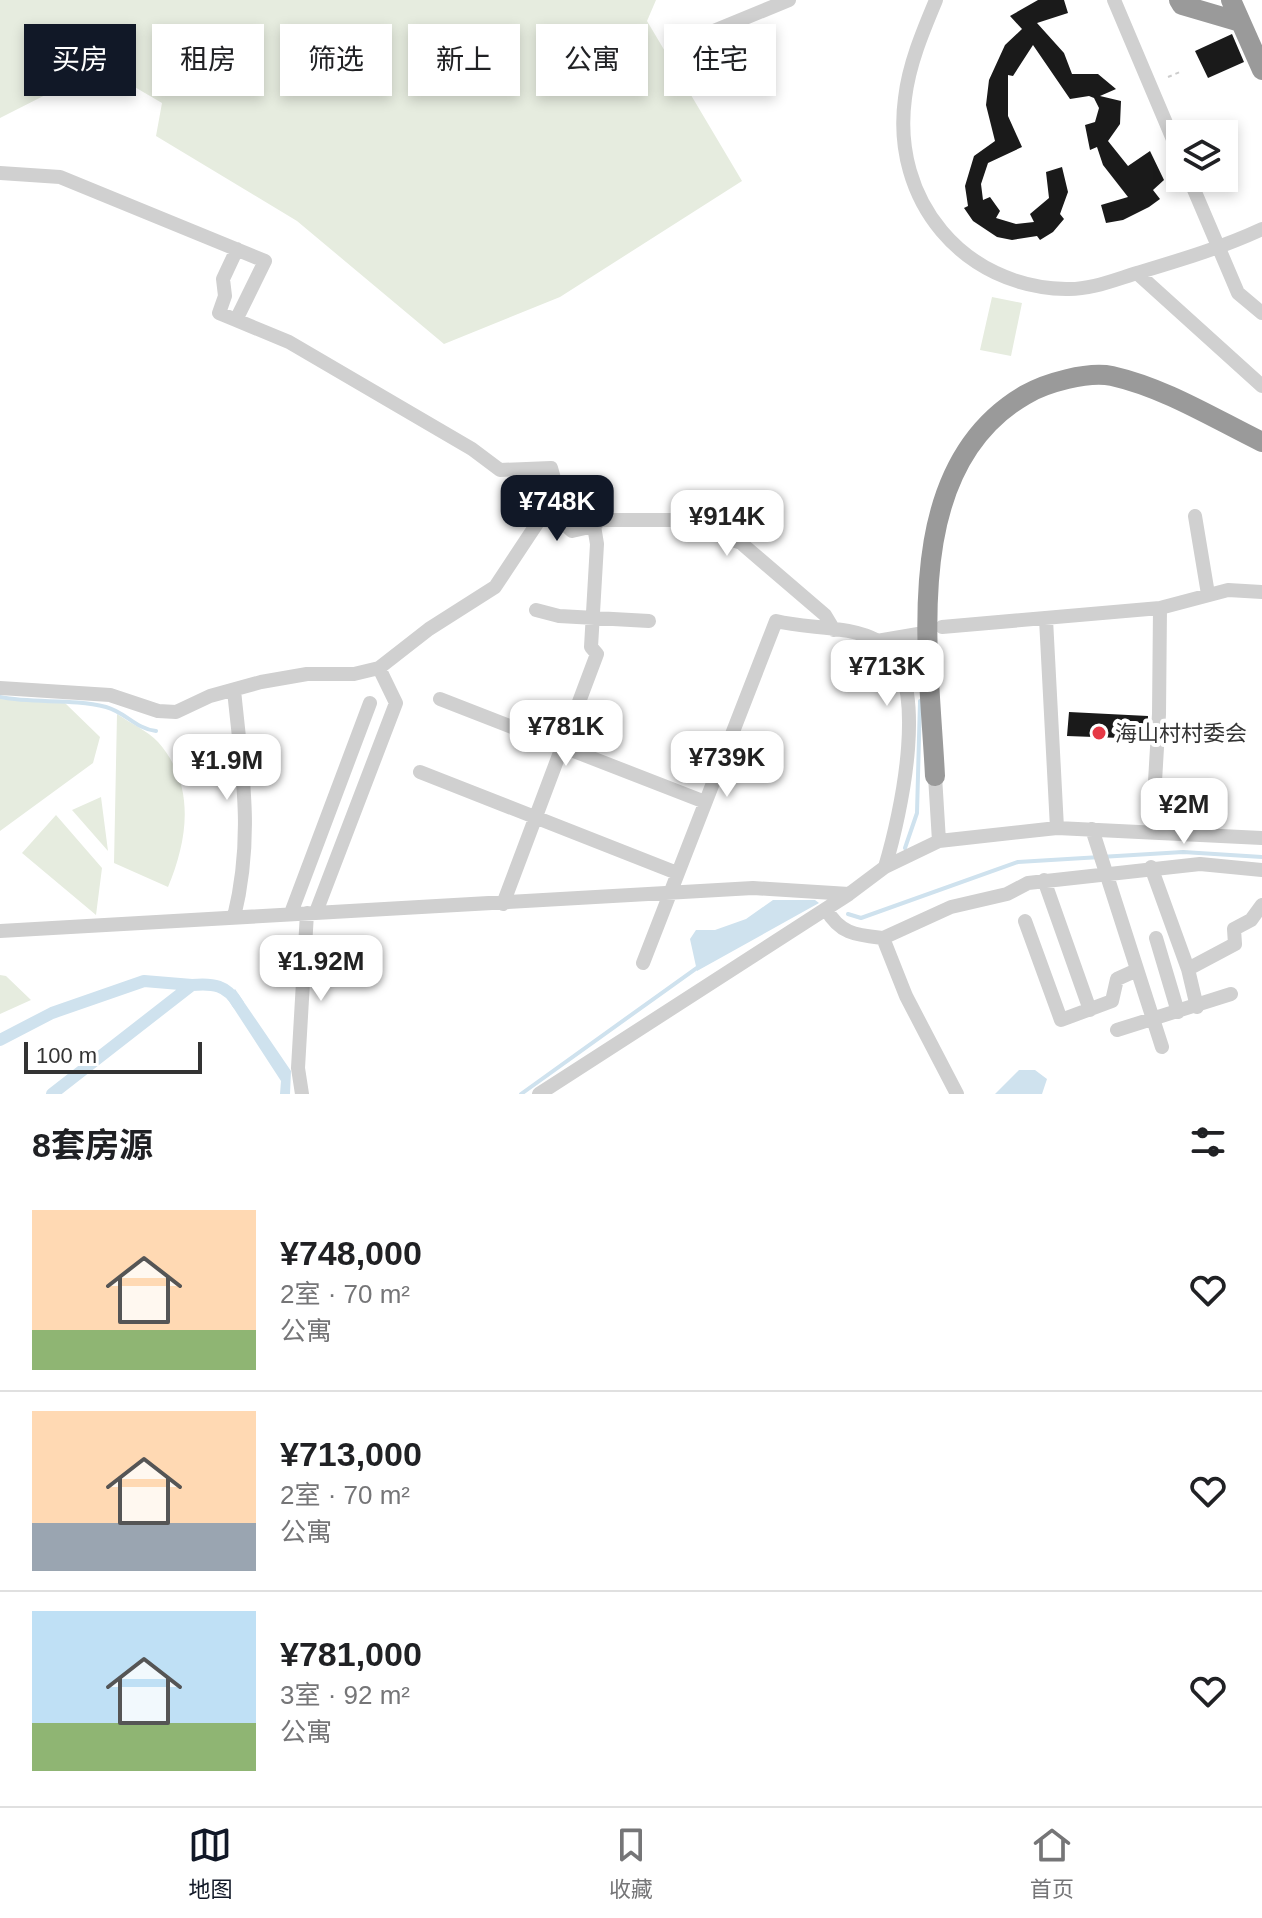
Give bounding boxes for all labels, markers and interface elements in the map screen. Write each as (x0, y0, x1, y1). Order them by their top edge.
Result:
chip: 买房 (24, 24, 136, 96)
chip: 租房 (152, 24, 264, 96)
chip: 筛选 (280, 24, 392, 96)
chip: 新上 (408, 24, 520, 96)
chip: 公寓 (536, 24, 648, 96)
chip: 住宅 (664, 24, 776, 96)
map controls (1166, 120, 1238, 192)
button: layers (1166, 120, 1238, 192)
pin: ¥748K (501, 475, 613, 543)
text: ¥748K (519, 486, 595, 516)
pin: ¥914K (671, 490, 783, 558)
text: ¥914K (689, 501, 765, 531)
pin: ¥713K (831, 640, 943, 708)
text: ¥713K (849, 651, 925, 681)
pin: ¥781K (510, 700, 622, 768)
text: ¥781K (528, 711, 604, 741)
place label: 海山村村委会 (1115, 721, 1247, 746)
marker: 海山村村委会 (1090, 724, 1108, 742)
pin: ¥739K (671, 731, 783, 799)
pin: ¥1.9M (171, 734, 283, 802)
text: ¥739K (689, 742, 765, 772)
text: ¥1.9M (191, 745, 263, 775)
pin: ¥2M (1145, 778, 1223, 846)
text: ¥2M (1159, 789, 1209, 819)
pin: ¥1.92M (256, 935, 386, 1003)
text: ¥1.92M (278, 946, 364, 976)
scale bar (24, 1038, 202, 1074)
text: 100 m (36, 1043, 97, 1068)
icon: filters (1186, 1120, 1230, 1164)
text: 8套房源 (32, 1126, 153, 1164)
text: ¥748,000 (280, 1234, 422, 1272)
icon: home (96, 1242, 192, 1338)
icon: heart (1186, 1268, 1230, 1312)
text: 2室 · 70 m² (280, 1279, 410, 1309)
text: 公寓 (280, 1316, 332, 1346)
text: ¥713,000 (280, 1435, 422, 1473)
icon: home (96, 1443, 192, 1539)
icon: heart (1186, 1469, 1230, 1513)
text: 2室 · 70 m² (280, 1480, 410, 1510)
text: 公寓 (280, 1517, 332, 1547)
text: ¥781,000 (280, 1635, 422, 1673)
icon: home (96, 1643, 192, 1739)
icon: heart (1186, 1669, 1230, 1713)
text: 3室 · 92 m² (280, 1680, 410, 1710)
text: 公寓 (280, 1717, 332, 1747)
tab: 地图 (188, 1823, 232, 1903)
tab: 收藏 (609, 1823, 653, 1903)
tab: 首页 (1030, 1823, 1074, 1903)

